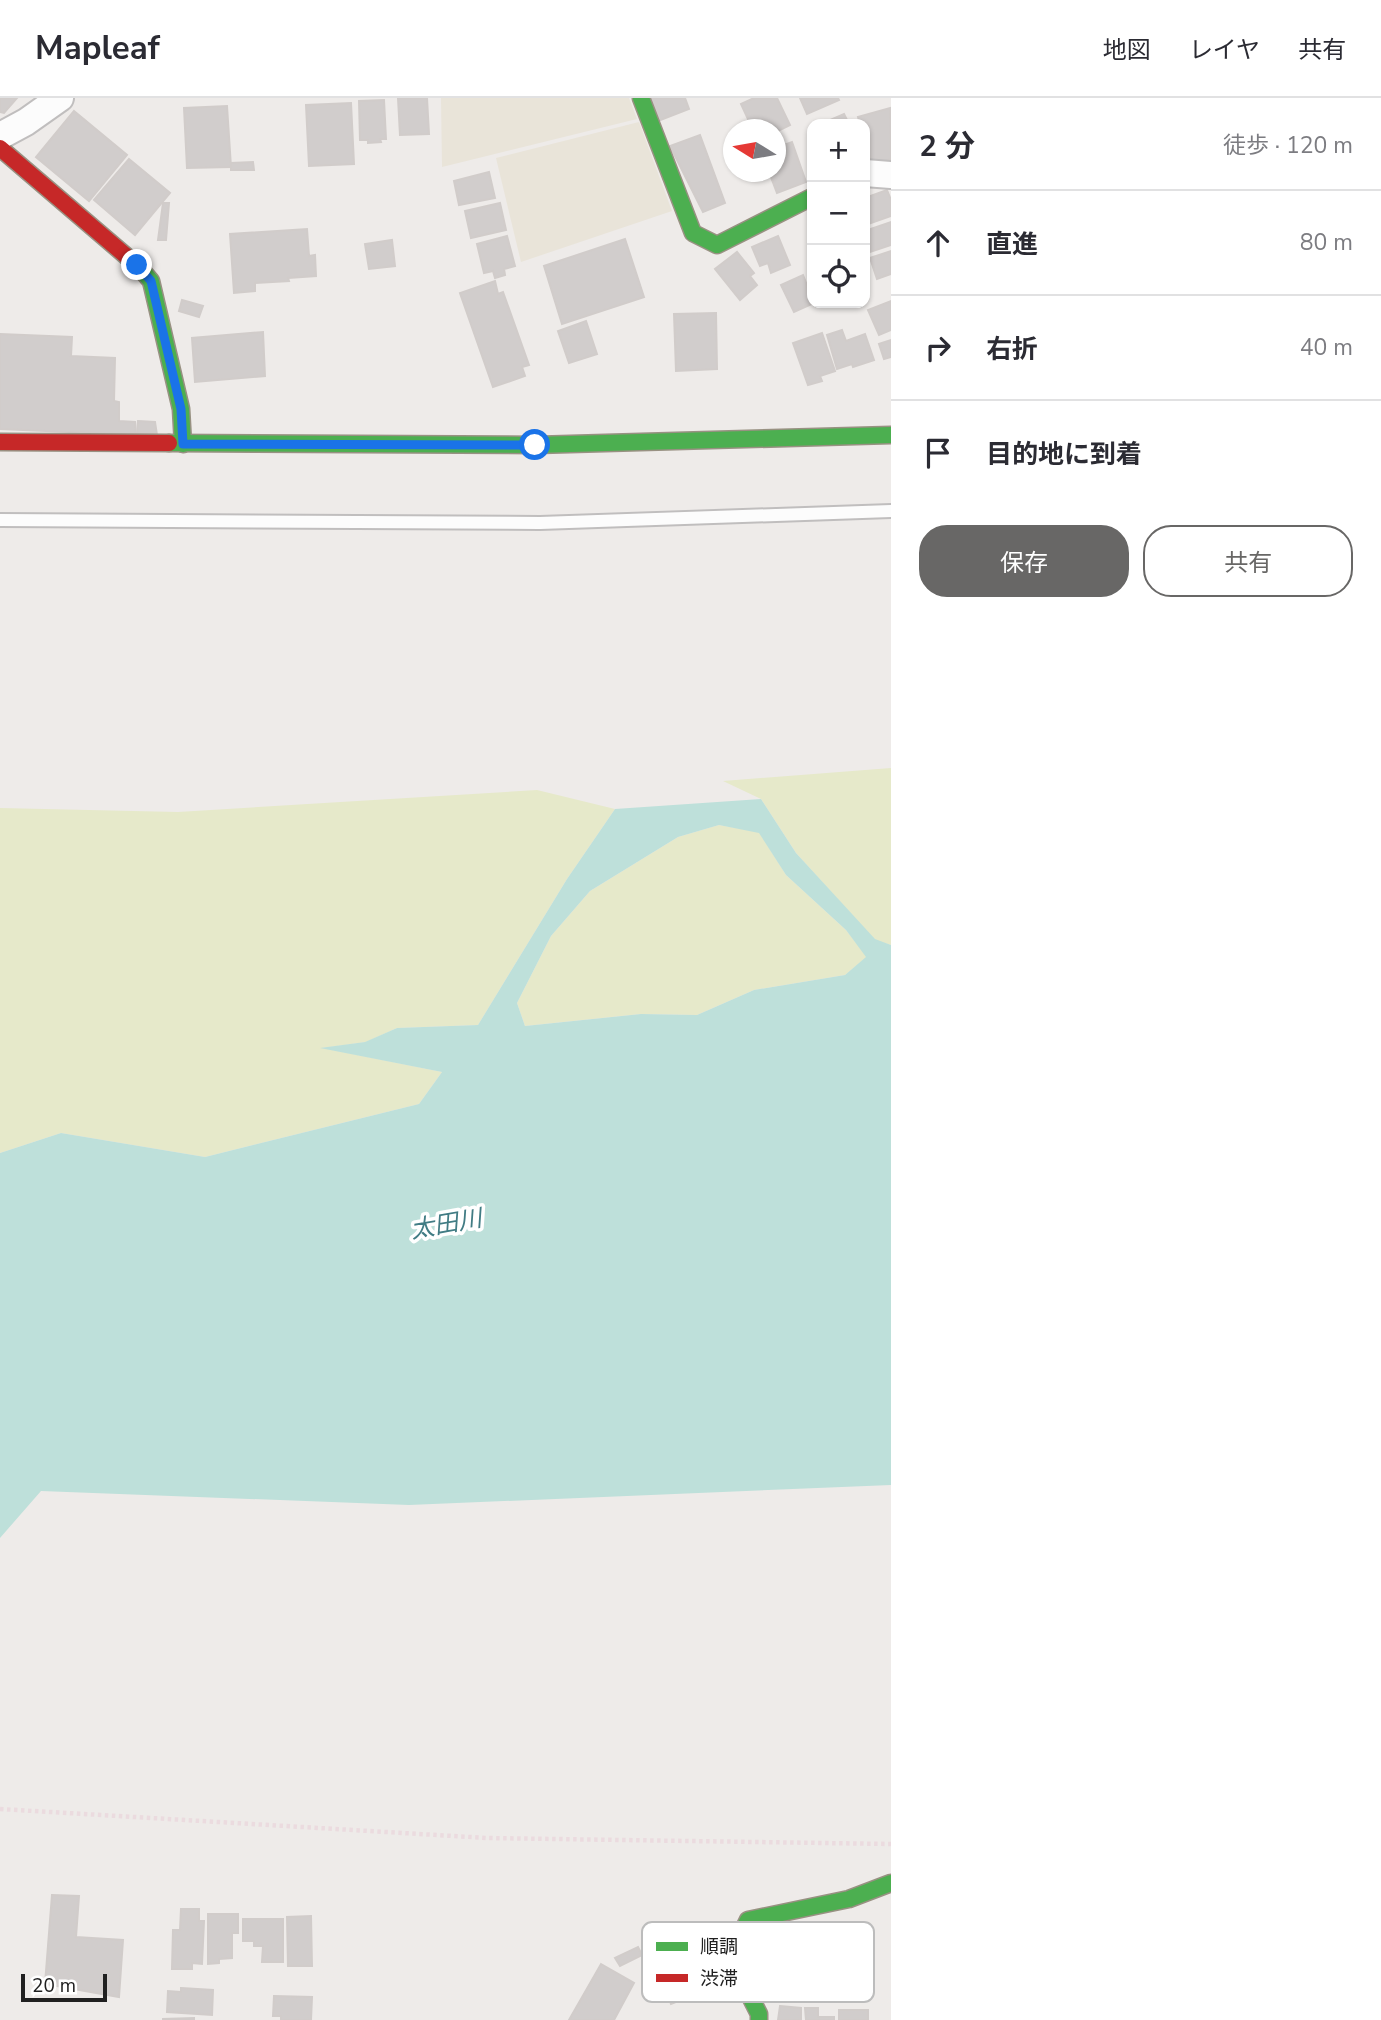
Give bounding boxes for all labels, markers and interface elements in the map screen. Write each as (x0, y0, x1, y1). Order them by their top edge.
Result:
text: Mapleaf (35, 26, 160, 71)
text: 地図 (1103, 34, 1151, 66)
text: レイヤ (1189, 34, 1260, 66)
text: 共有 (1298, 34, 1346, 66)
north arrow (723, 119, 786, 182)
map controls (807, 119, 870, 308)
button: + (807, 119, 870, 182)
text: 2 分 (919, 126, 975, 167)
text: 徒歩 · 120 m (1223, 130, 1353, 161)
button: − (807, 182, 870, 245)
icon: ahead (919, 224, 957, 262)
text: 直進 (986, 227, 1038, 262)
text: 80 m (1300, 227, 1353, 258)
button: locate (807, 245, 870, 308)
route end (121, 249, 152, 280)
icon: right (919, 329, 957, 367)
text: 右折 (986, 332, 1038, 367)
text: 40 m (1300, 332, 1353, 363)
route start (519, 429, 550, 460)
icon: arrive (919, 434, 957, 472)
text: 目的地に到着 (986, 437, 1142, 472)
button: 保存 (919, 525, 1129, 597)
button: 共有 (1143, 525, 1353, 597)
water label: 太田川 (408, 1201, 487, 1246)
legend (642, 1922, 874, 2002)
text: 順調 (700, 1934, 738, 1960)
text: 渋滞 (700, 1966, 738, 1992)
scale bar (21, 1971, 107, 2003)
text: 20 m (32, 1973, 76, 1999)

